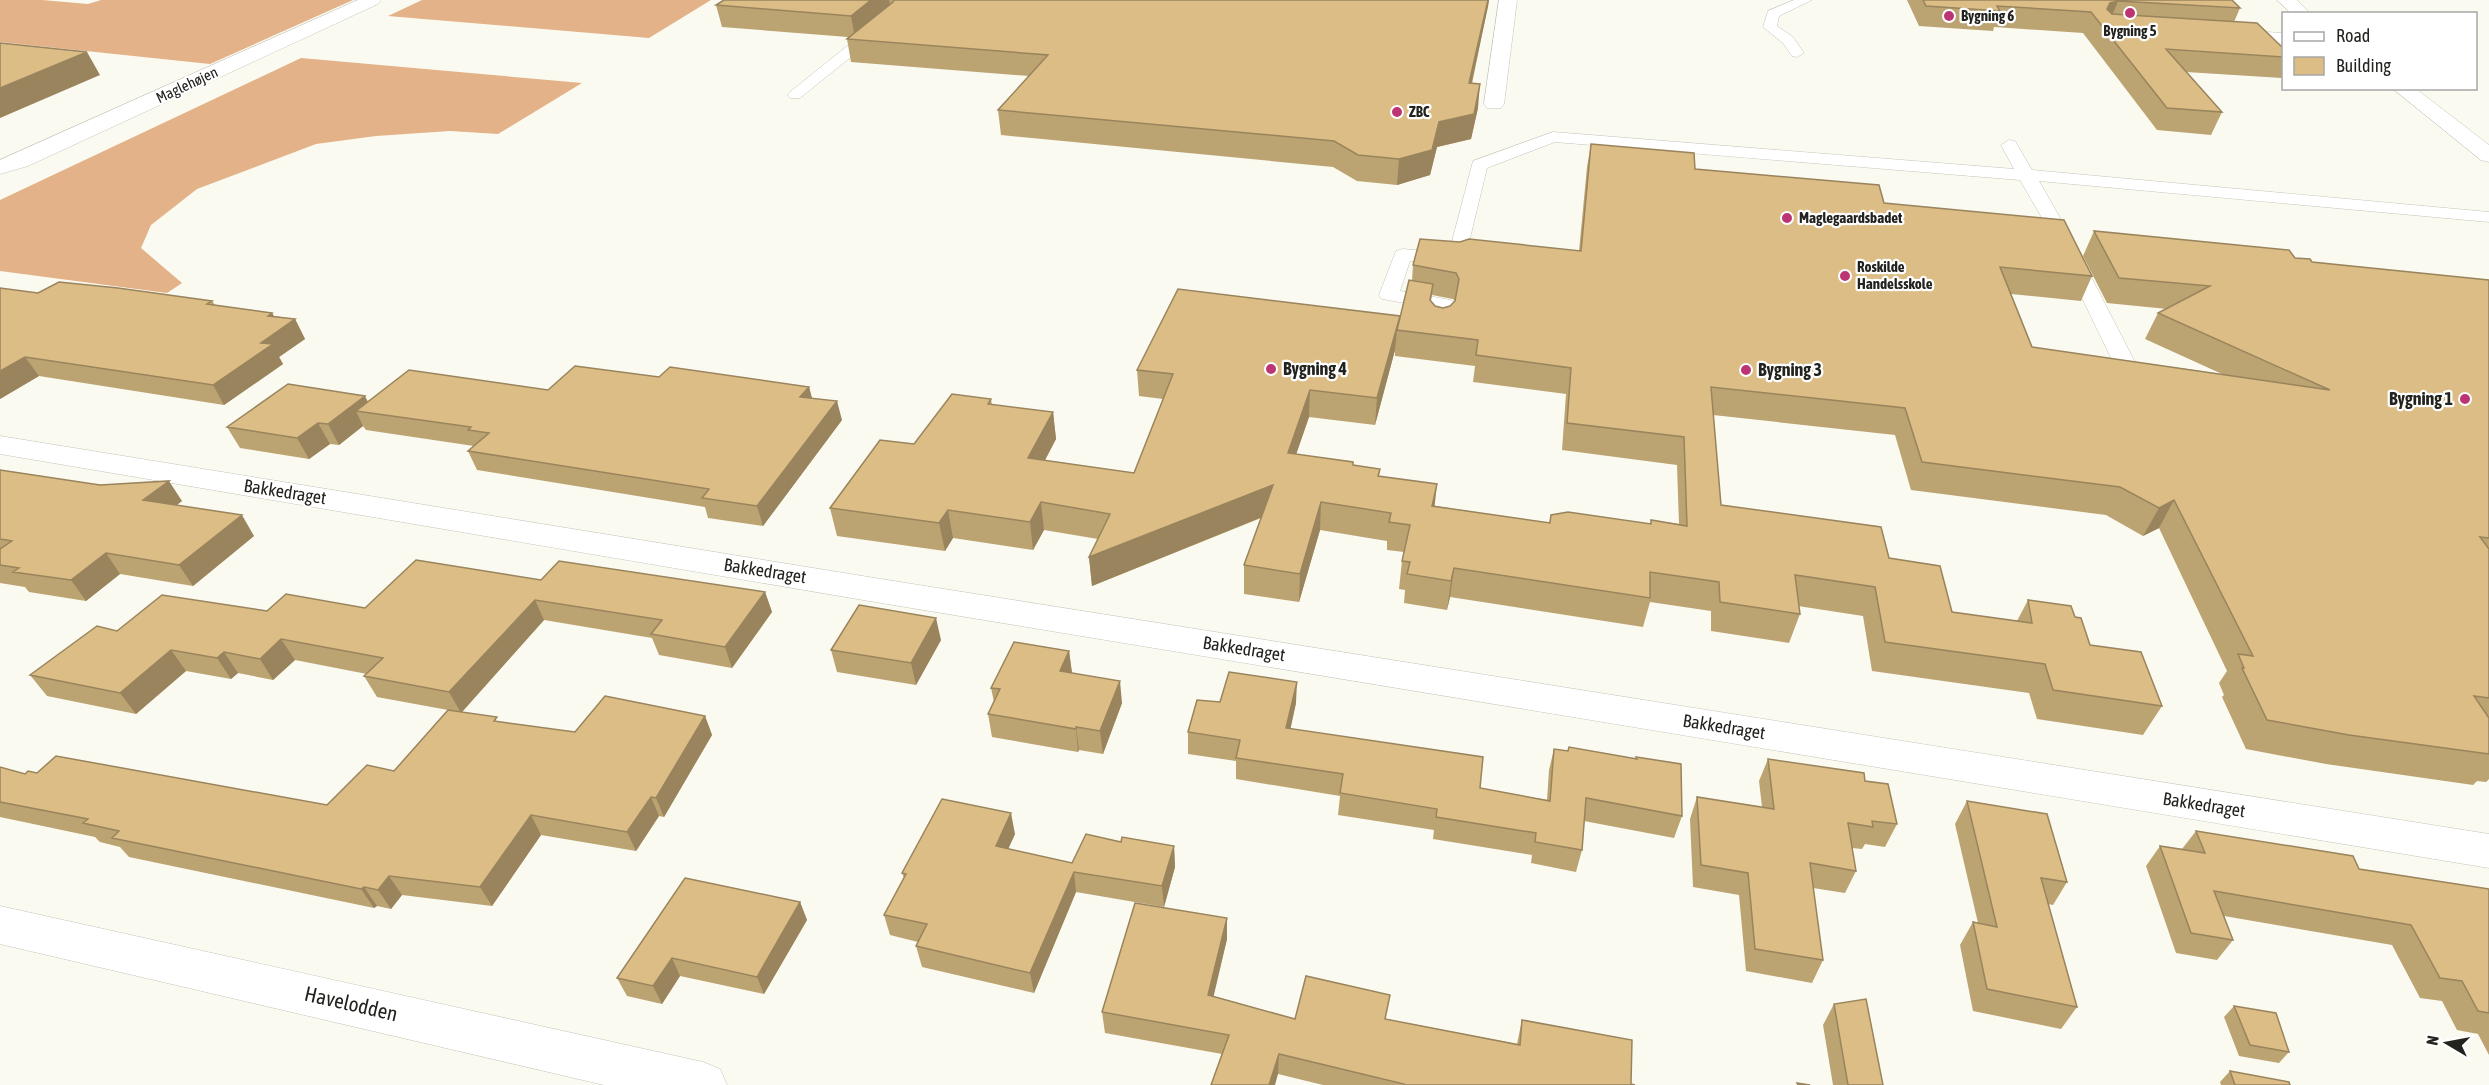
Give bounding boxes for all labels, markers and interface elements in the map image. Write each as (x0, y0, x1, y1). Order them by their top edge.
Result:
marker: Bygning 5 (2123, 6, 2137, 20)
place label: Bygning 6 (1961, 7, 2014, 24)
marker: Bygning 6 (1942, 9, 1956, 23)
legend (2282, 12, 2477, 90)
place label: Bygning 5 (2103, 22, 2157, 39)
text: Road (2336, 25, 2370, 46)
text: Building (2336, 55, 2391, 76)
street label: Maglehøjen (153, 63, 220, 106)
place label: ZBC (1409, 103, 1430, 120)
marker: ZBC (1390, 105, 1404, 119)
place label: Maglegaardsbadet (1799, 209, 1903, 226)
marker: Maglegaardsbadet (1780, 211, 1794, 225)
place label: Roskilde Handelsskole (1857, 258, 1933, 292)
marker: Roskilde Handelsskole (1838, 269, 1852, 283)
place label: Bygning 4 (1283, 358, 1347, 379)
place label: Bygning 3 (1758, 359, 1822, 380)
marker: Bygning 4 (1264, 362, 1278, 376)
marker: Bygning 3 (1739, 363, 1753, 377)
place label: Bygning 1 (2389, 388, 2453, 409)
marker: Bygning 1 (2458, 392, 2472, 406)
street label: Bakkedraget (242, 475, 328, 508)
street label: Bakkedraget (722, 554, 808, 587)
street label: Bakkedraget (1201, 632, 1287, 665)
street label: Bakkedraget (1681, 710, 1767, 743)
street label: Bakkedraget (2161, 788, 2247, 821)
street label: Havelodden (302, 981, 400, 1025)
north arrow (2417, 1013, 2477, 1073)
text: N (2423, 1034, 2442, 1047)

